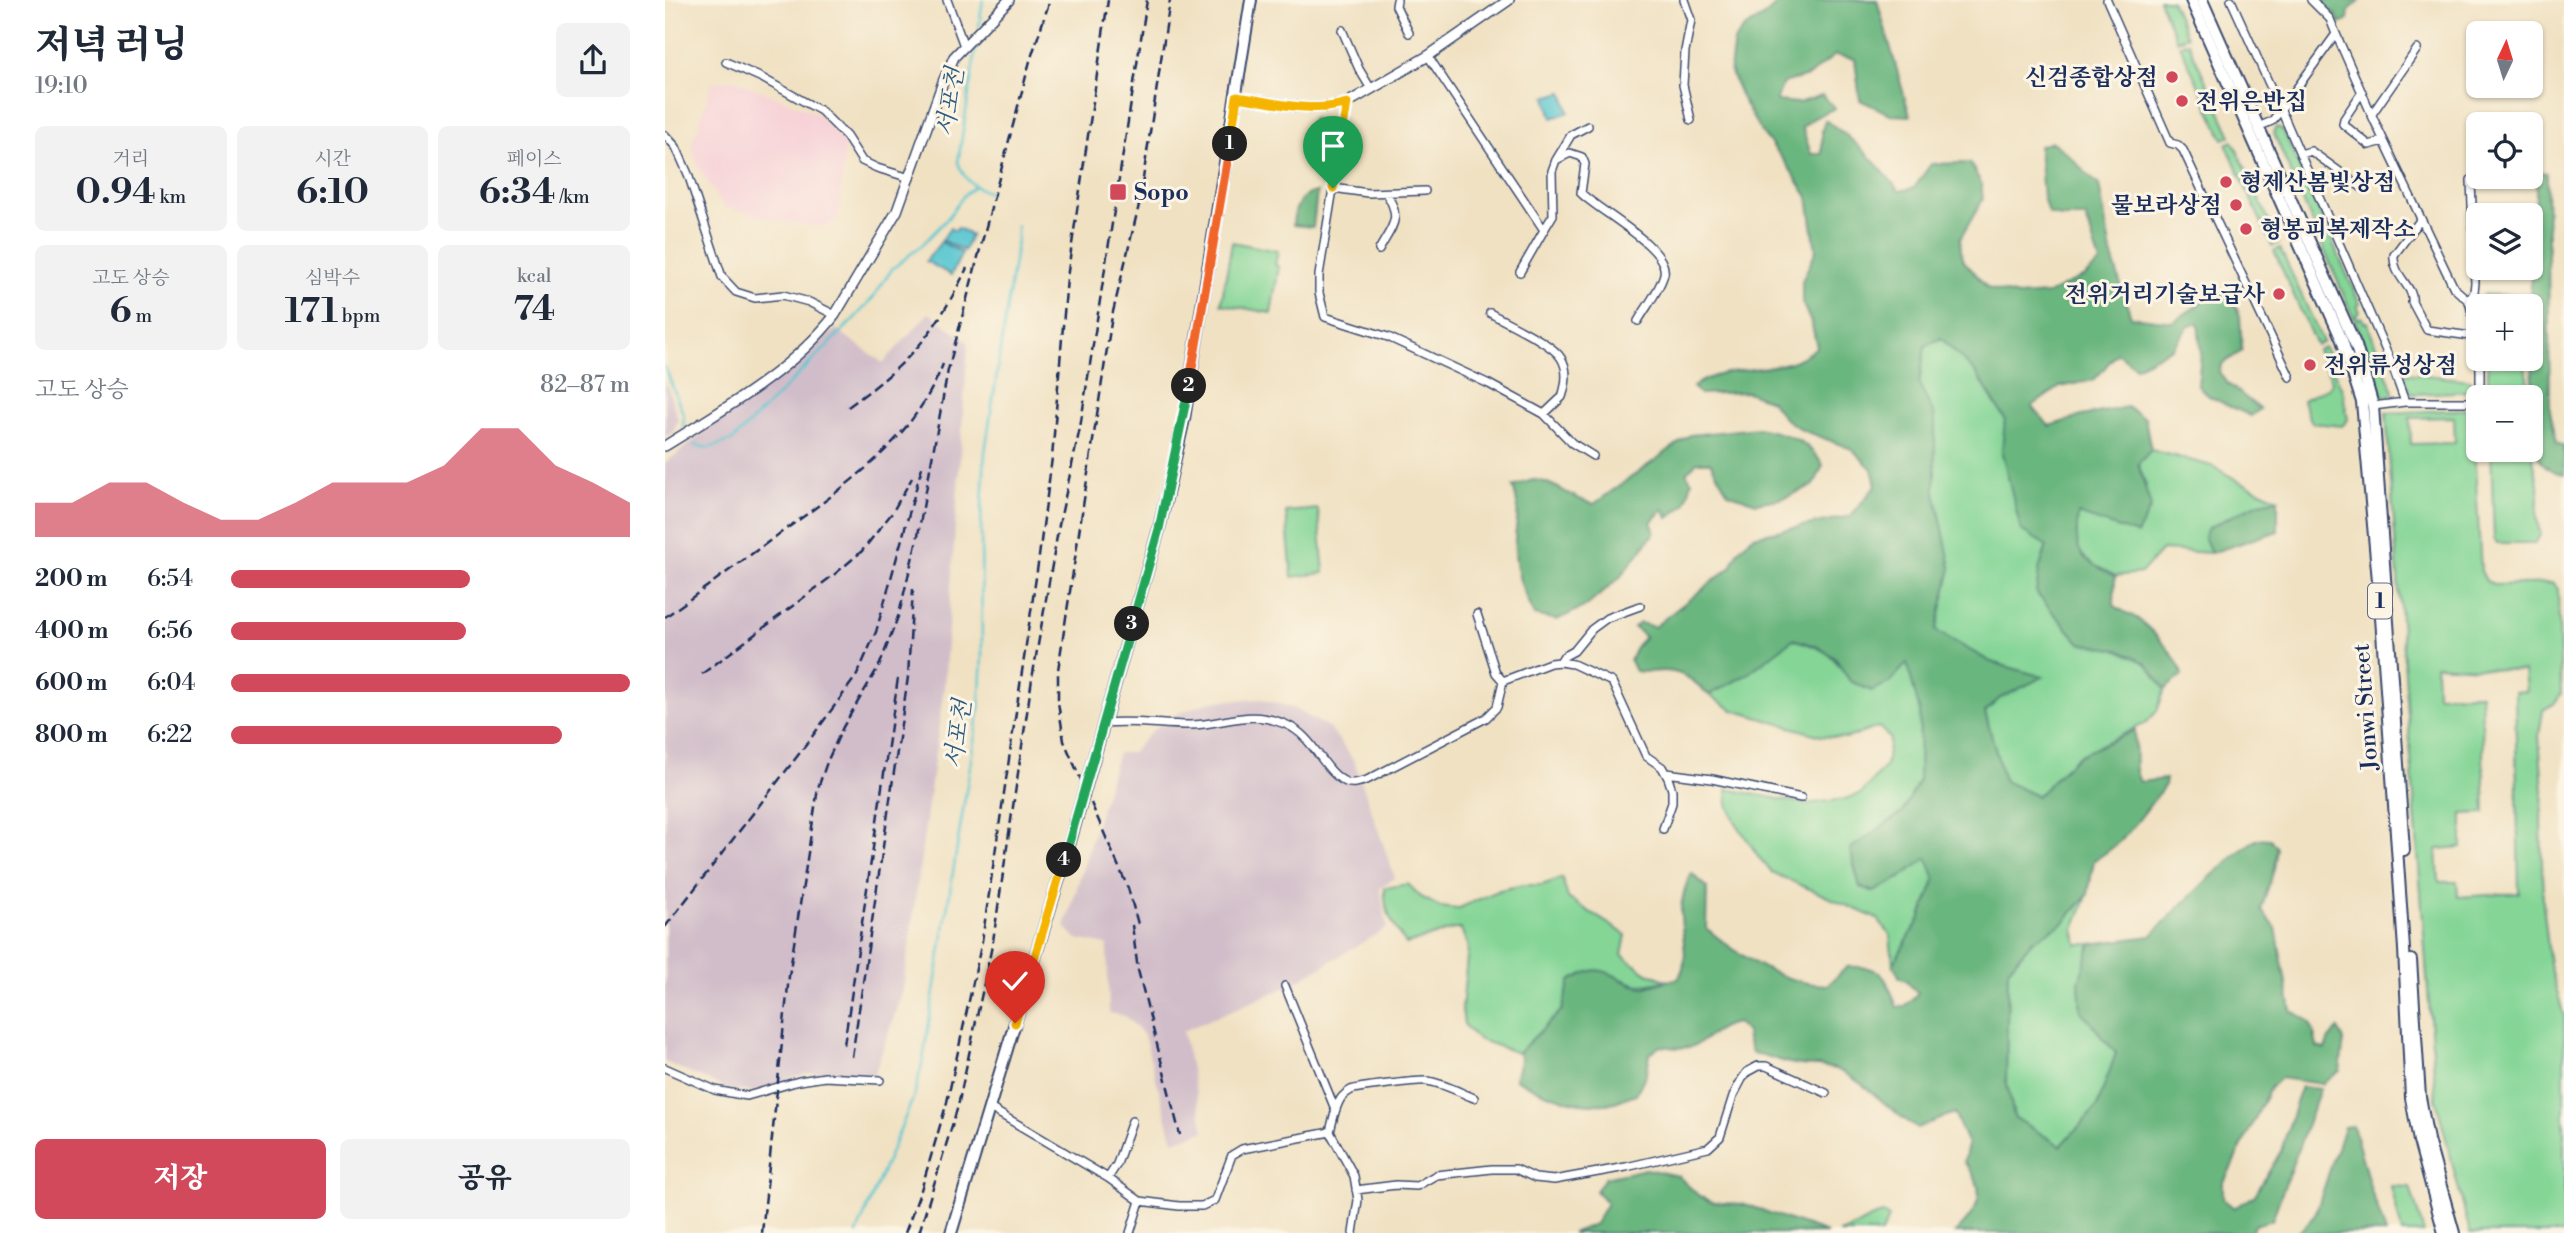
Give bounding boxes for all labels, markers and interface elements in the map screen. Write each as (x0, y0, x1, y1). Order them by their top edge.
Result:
north arrow (2466, 21, 2543, 98)
map controls (2466, 21, 2543, 462)
text: 저녁 러닝 (35, 22, 188, 69)
button: share (556, 23, 630, 97)
water label: 서포천 (931, 64, 972, 139)
place label: 신검종합상점 (2025, 64, 2158, 92)
marker: 신검종합상점 (2164, 69, 2180, 85)
text: 19:10 (35, 72, 88, 100)
place label: 전위은반집 (2196, 88, 2307, 116)
marker: 전위은반집 (2174, 93, 2190, 109)
button: locate (2466, 112, 2543, 189)
pin (1303, 116, 1363, 188)
pin: 1 (1213, 127, 1247, 162)
icon: arrive (1314, 127, 1352, 165)
text: 1 (1225, 131, 1234, 155)
text: 거리 (112, 147, 149, 171)
text: 시간 (314, 147, 351, 171)
text: 페이스 (507, 147, 562, 171)
place label: 형제산봄빛상점 (2240, 169, 2396, 197)
text: 0.94 (76, 171, 156, 214)
text: 6:10 (296, 171, 369, 214)
text: 6:34 (479, 171, 555, 214)
marker: 형제산봄빛상점 (2218, 174, 2234, 190)
place label: Sopo (1134, 179, 1189, 207)
marker: Sopo (1108, 182, 1128, 202)
text: km (156, 185, 186, 209)
text: /km (555, 185, 590, 209)
place label: 물보라상점 (2111, 192, 2222, 220)
marker: 물보라상점 (2228, 197, 2244, 213)
button: layers (2466, 203, 2543, 280)
place label: 형봉피복제작소 (2260, 216, 2416, 244)
marker: 형봉피복제작소 (2238, 221, 2254, 237)
text: kcal (517, 264, 551, 288)
text: 고도 상승 (92, 266, 170, 290)
text: 심박수 (305, 266, 360, 290)
place label: 전위거리기술보급사 (2065, 281, 2266, 309)
marker: 전위거리기술보급사 (2271, 286, 2287, 302)
text: 74 (513, 288, 555, 331)
text: 6 (110, 290, 132, 333)
text: 171 (285, 290, 338, 333)
button: + (2466, 294, 2543, 371)
text: m (132, 304, 152, 328)
text: bpm (338, 304, 380, 328)
place label: 전위류성상점 (2324, 352, 2457, 380)
marker: 전위류성상점 (2302, 357, 2318, 373)
pin: 2 (1171, 368, 1207, 404)
text: 82–87 m (540, 371, 630, 399)
text: 2 (1183, 373, 1194, 397)
text: 고도 상승 (35, 376, 129, 404)
button: − (2466, 385, 2543, 462)
text: 200 m (35, 565, 107, 593)
text: 6:54 (147, 565, 193, 593)
road number: 1 (2368, 584, 2392, 618)
pin: 3 (1114, 606, 1149, 642)
text: 3 (1126, 611, 1137, 635)
text: 400 m (35, 617, 108, 645)
text: 6:56 (147, 617, 193, 645)
street label: Jonwi Street (2348, 643, 2384, 772)
text: 600 m (35, 669, 108, 697)
text: 6:04 (147, 669, 195, 697)
water label: 서포천 (939, 696, 979, 771)
text: 800 m (35, 721, 108, 749)
text: 6:22 (147, 721, 192, 749)
pin: 4 (1047, 842, 1081, 878)
text: 4 (1057, 847, 1070, 871)
pin (985, 951, 1045, 1023)
icon: check (996, 962, 1034, 1000)
button: 저장 (35, 1139, 326, 1219)
button: 공유 (340, 1139, 630, 1219)

